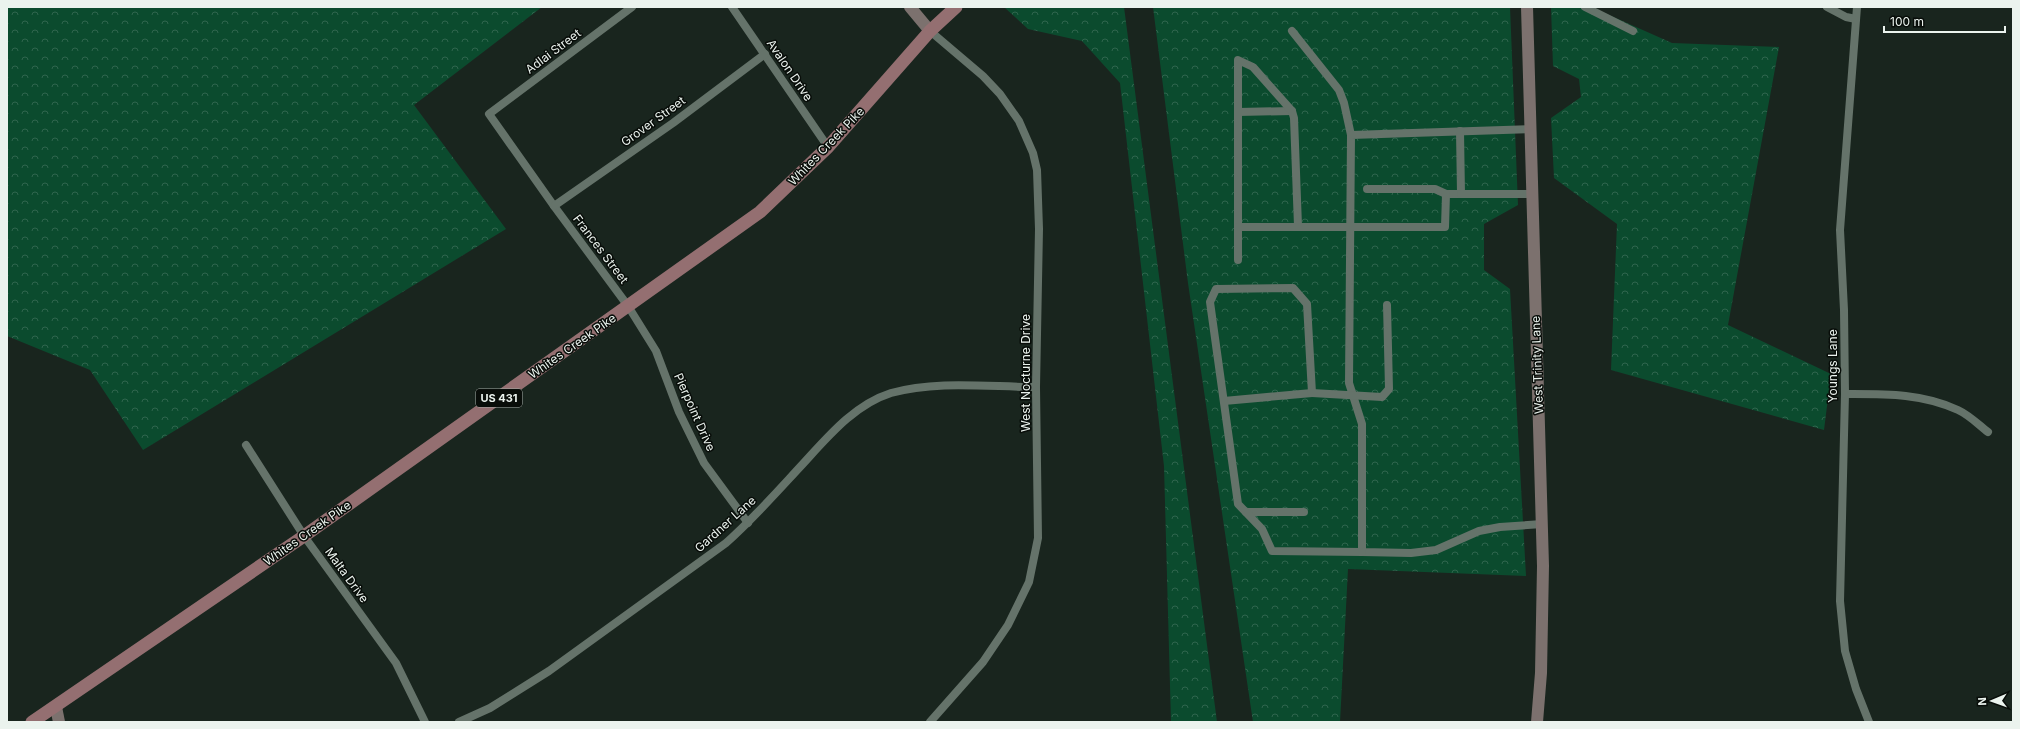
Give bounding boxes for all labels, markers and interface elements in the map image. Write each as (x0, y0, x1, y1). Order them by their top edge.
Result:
scale bar (1884, 8, 2005, 34)
text: 100 m (1890, 14, 1924, 29)
street label: Adlai Street (522, 25, 584, 77)
street label: Avalon Drive (764, 36, 816, 104)
street label: Grover Street (618, 93, 688, 149)
street label: Whites Creek Pike (785, 104, 867, 188)
street label: Frances Street (570, 212, 632, 287)
street label: Whites Creek Pike (525, 310, 619, 382)
street label: West Nocturne Drive (1018, 314, 1033, 432)
street label: West Trinity Lane (1528, 316, 1546, 414)
street label: Youngs Lane (1825, 329, 1840, 403)
street label: Pierpoint Drive (671, 371, 719, 453)
road number: US 431 (476, 389, 522, 407)
street label: Gardner Lane (691, 493, 759, 555)
street label: Whites Creek Pike (260, 497, 354, 569)
street label: Malta Drive (322, 544, 372, 606)
north arrow (1972, 681, 2012, 721)
text: N (1975, 697, 1989, 706)

